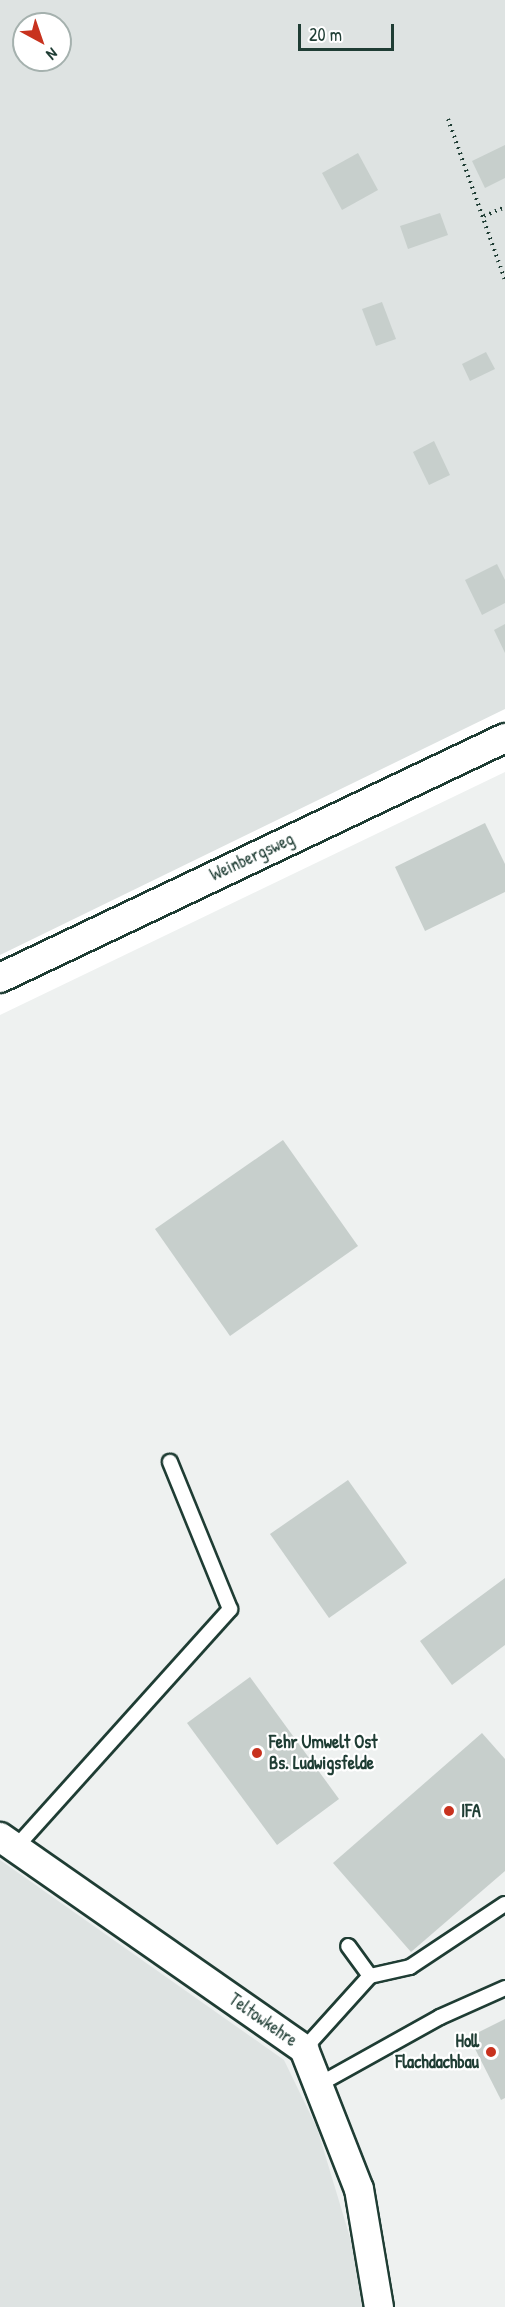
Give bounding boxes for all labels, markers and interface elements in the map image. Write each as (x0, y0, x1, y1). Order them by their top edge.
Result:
north arrow (12, 12, 72, 72)
scale bar (301, 12, 397, 50)
text: 20 m (309, 22, 342, 47)
text: N (42, 43, 63, 65)
street label: Weinbergsweg (206, 828, 298, 886)
place label: Fehr Umwelt Ost Bs. Ludwigsfelde (269, 1732, 377, 1774)
marker: Fehr Umwelt Ost Bs. Ludwigsfelde (250, 1746, 264, 1760)
place label: IFA (461, 1800, 481, 1822)
marker: IFA (442, 1804, 456, 1818)
street label: Teltowkehre (225, 1989, 301, 2051)
place label: Holl Flachdachbau (396, 2031, 479, 2074)
marker: Holl Flachdachbau (484, 2045, 498, 2059)

